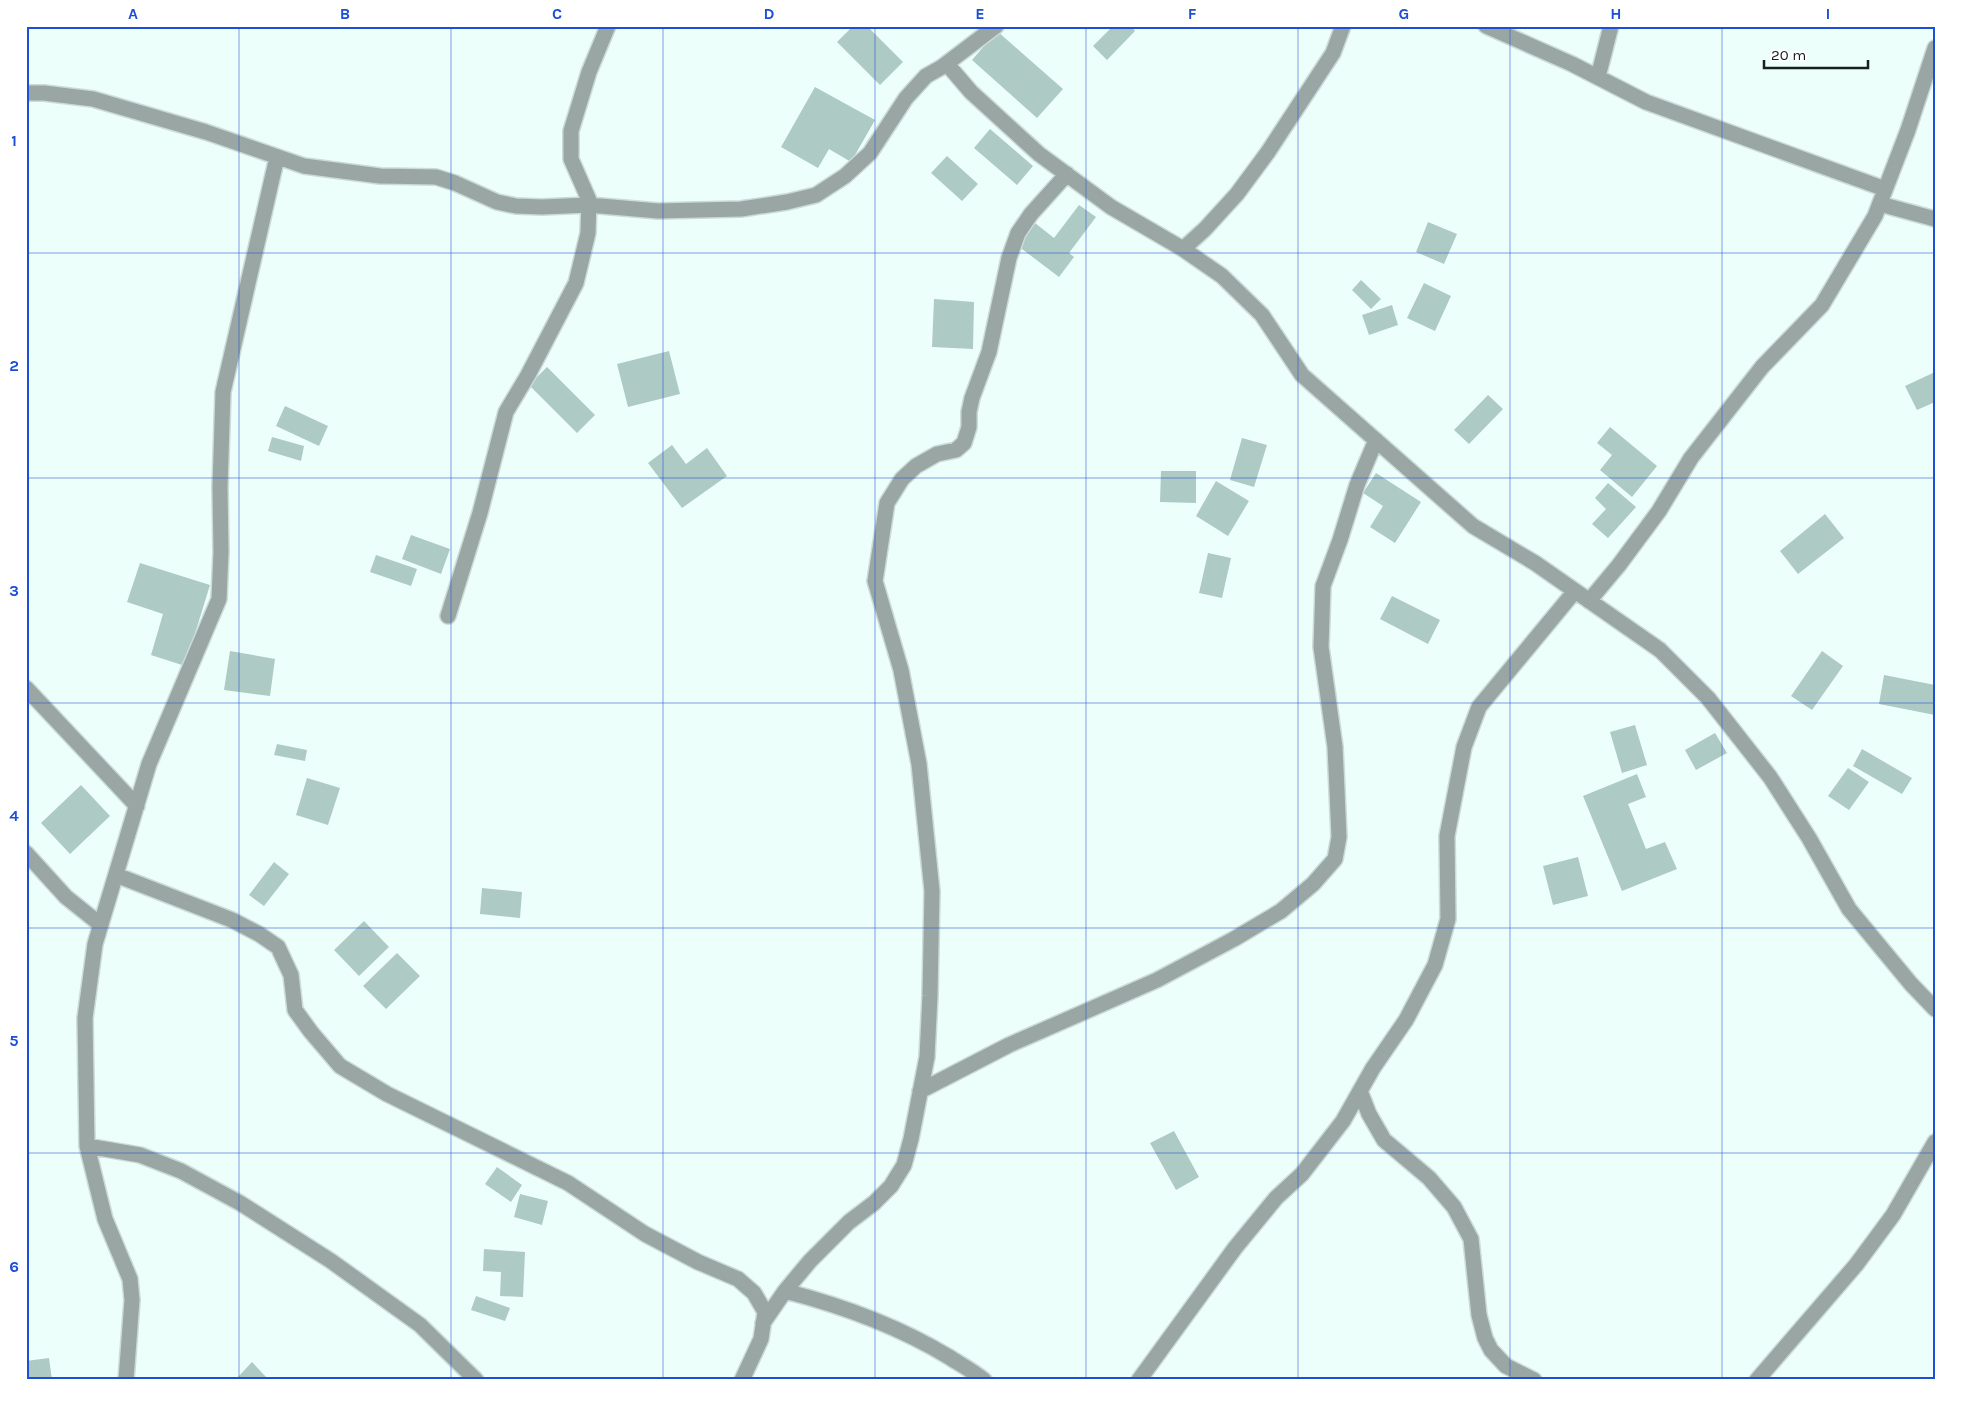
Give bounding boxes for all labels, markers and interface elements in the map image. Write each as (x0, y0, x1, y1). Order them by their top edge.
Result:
text: A (128, 4, 138, 23)
text: B (340, 4, 350, 23)
text: C (552, 4, 562, 23)
text: D (764, 4, 775, 23)
text: E (975, 4, 985, 23)
text: F (1188, 4, 1197, 23)
text: G (1399, 4, 1409, 23)
text: H (1610, 4, 1622, 23)
text: I (1826, 4, 1830, 23)
scale bar (1764, 38, 1867, 70)
text: 20 m (1771, 46, 1806, 64)
text: 1 (11, 131, 17, 150)
text: 2 (9, 356, 19, 375)
text: 3 (9, 581, 19, 600)
text: 4 (9, 806, 19, 825)
text: 5 (9, 1031, 19, 1050)
text: 6 (9, 1257, 19, 1276)

